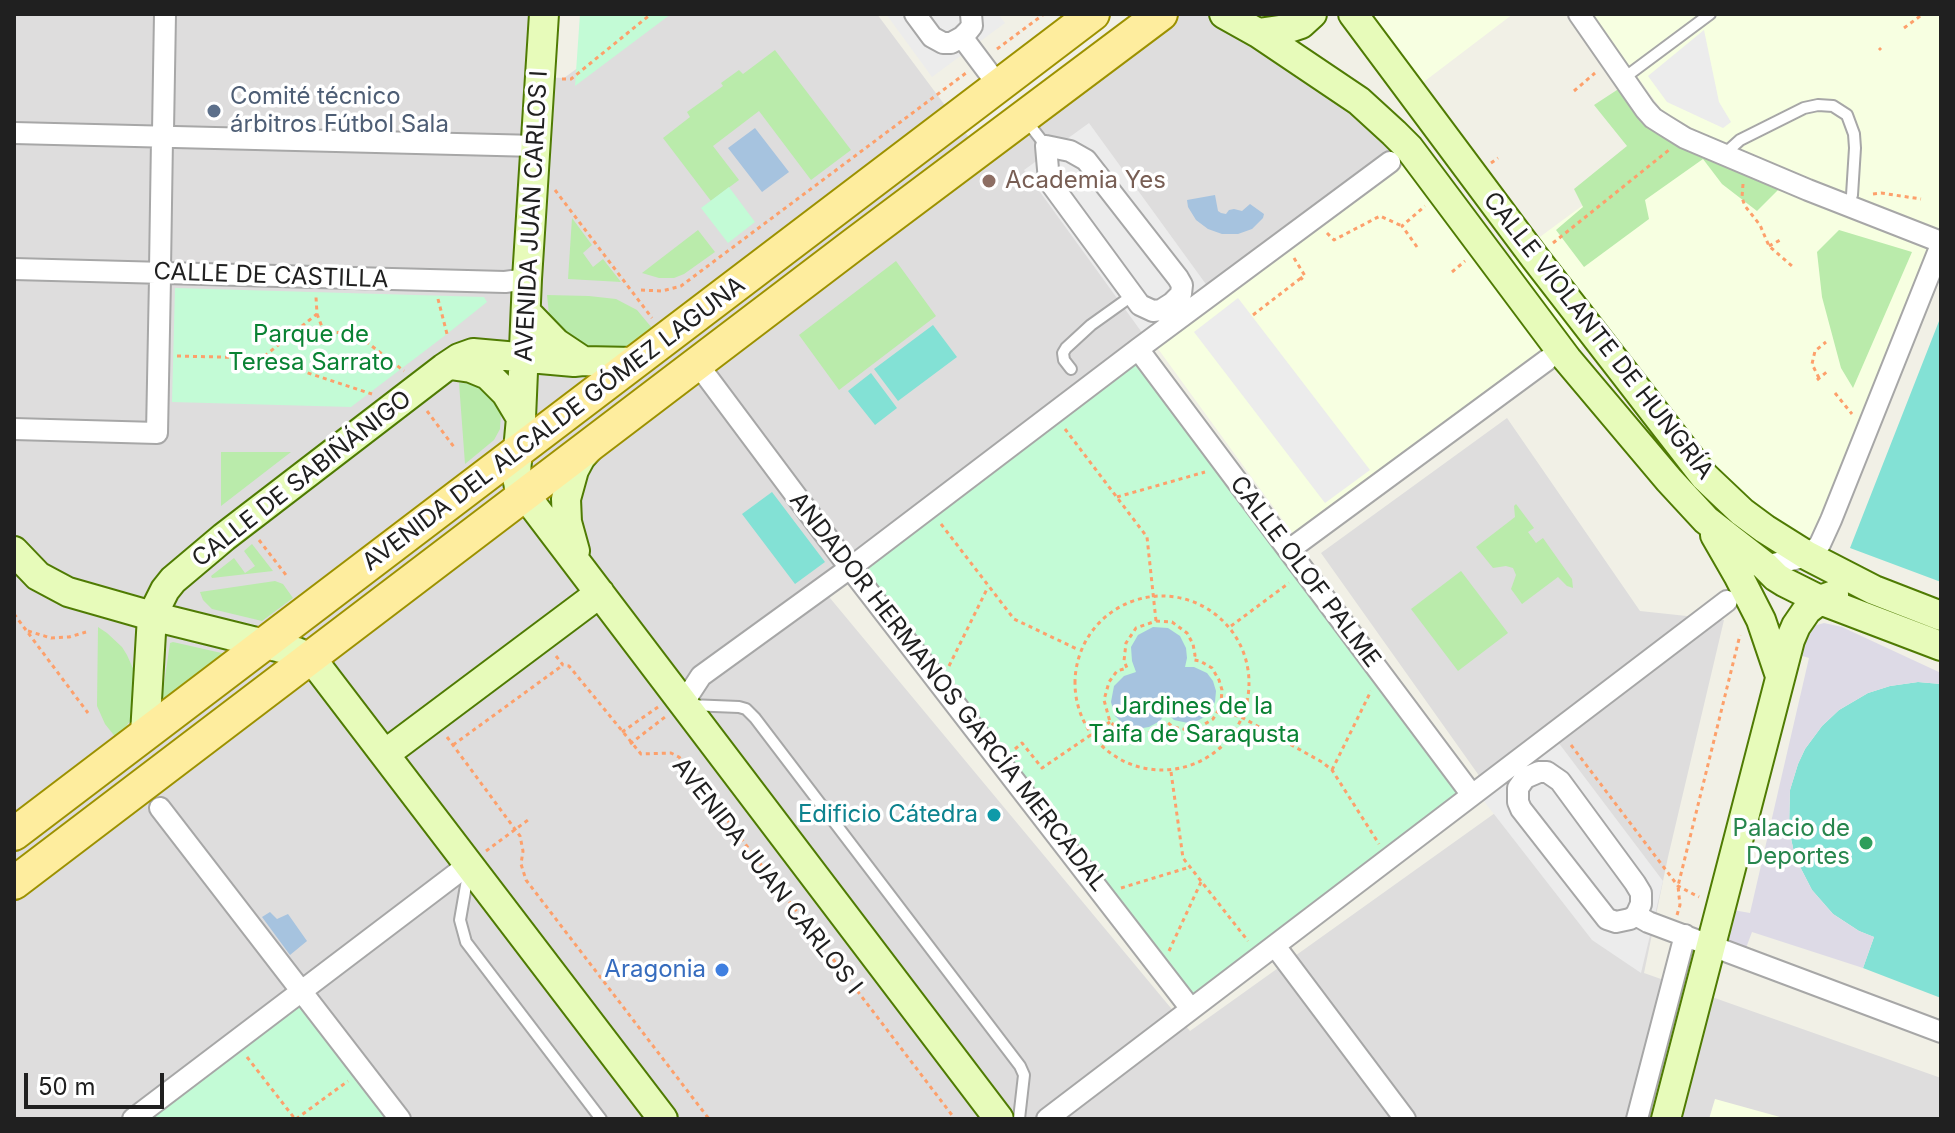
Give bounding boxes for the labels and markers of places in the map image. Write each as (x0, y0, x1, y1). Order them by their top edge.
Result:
place label: Comité técnico árbitros Fútbol Sala (230, 83, 449, 139)
marker: Comité técnico árbitros Fútbol Sala (205, 102, 223, 120)
place label: Academia Yes (1005, 167, 1166, 195)
marker: Academia Yes (980, 172, 998, 190)
place label: Edificio Cátedra (798, 801, 978, 829)
marker: Edificio Cátedra (985, 806, 1003, 824)
place label: Palacio de Deportes (1733, 815, 1850, 871)
marker: Palacio de Deportes (1857, 834, 1875, 852)
place label: Aragonia (604, 956, 706, 984)
marker: Aragonia (713, 961, 731, 979)

